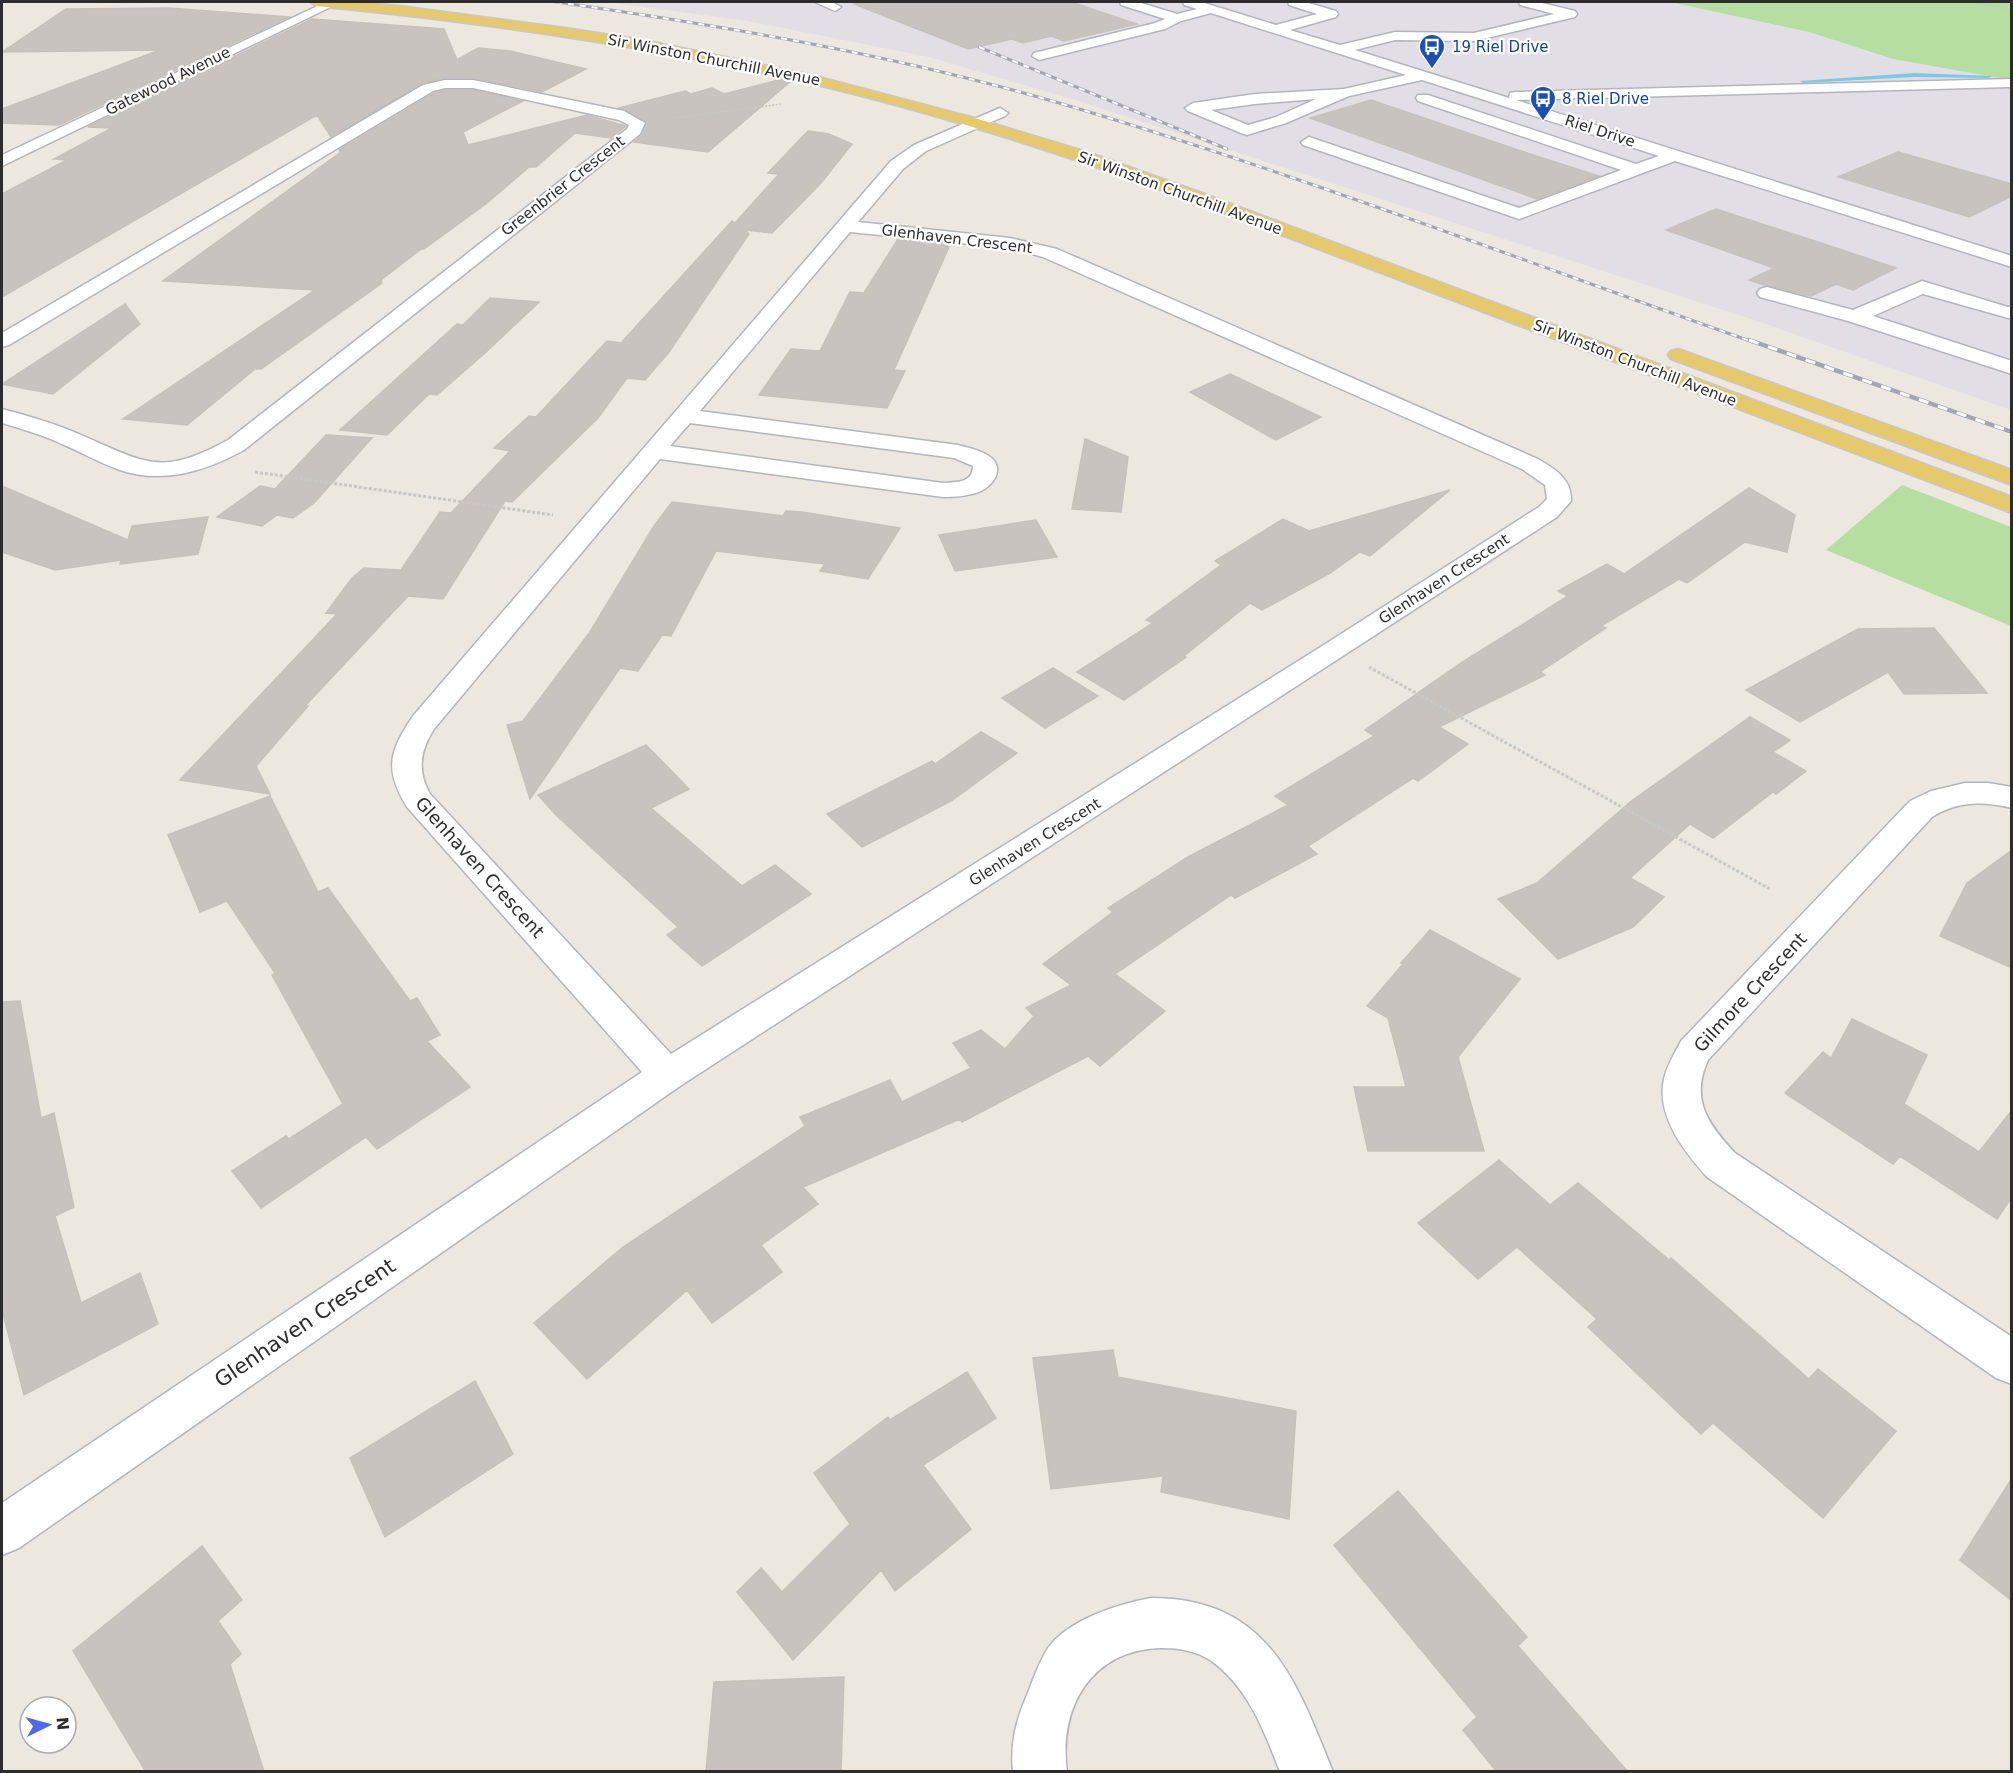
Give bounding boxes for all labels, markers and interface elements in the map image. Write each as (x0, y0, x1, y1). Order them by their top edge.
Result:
street label: Sir Winston Churchill Avenue (606, 31, 822, 89)
bus stop icon: 19 Riel Drive (1417, 32, 1447, 70)
place label: 19 Riel Drive (1452, 38, 1549, 56)
street label: Gatewood Avenue (103, 43, 233, 119)
bus stop icon: 8 Riel Drive (1528, 84, 1558, 122)
place label: 8 Riel Drive (1562, 90, 1649, 108)
street label: Riel Drive (1563, 111, 1637, 151)
street label: Greenbrier Crescent (498, 132, 628, 240)
street label: Sir Winston Churchill Avenue (1075, 148, 1285, 238)
street label: Glenhaven Crescent (881, 221, 1034, 257)
street label: Sir Winston Churchill Avenue (1531, 316, 1739, 410)
street label: Glenhaven Crescent (1375, 530, 1513, 628)
street label: Glenhaven Crescent (411, 792, 549, 942)
street label: Glenhaven Crescent (966, 794, 1104, 890)
street label: Gilmore Crescent (1689, 928, 1811, 1056)
street label: Glenhaven Crescent (210, 1254, 400, 1392)
north arrow (18, 1695, 78, 1755)
text: N (52, 1716, 72, 1731)

